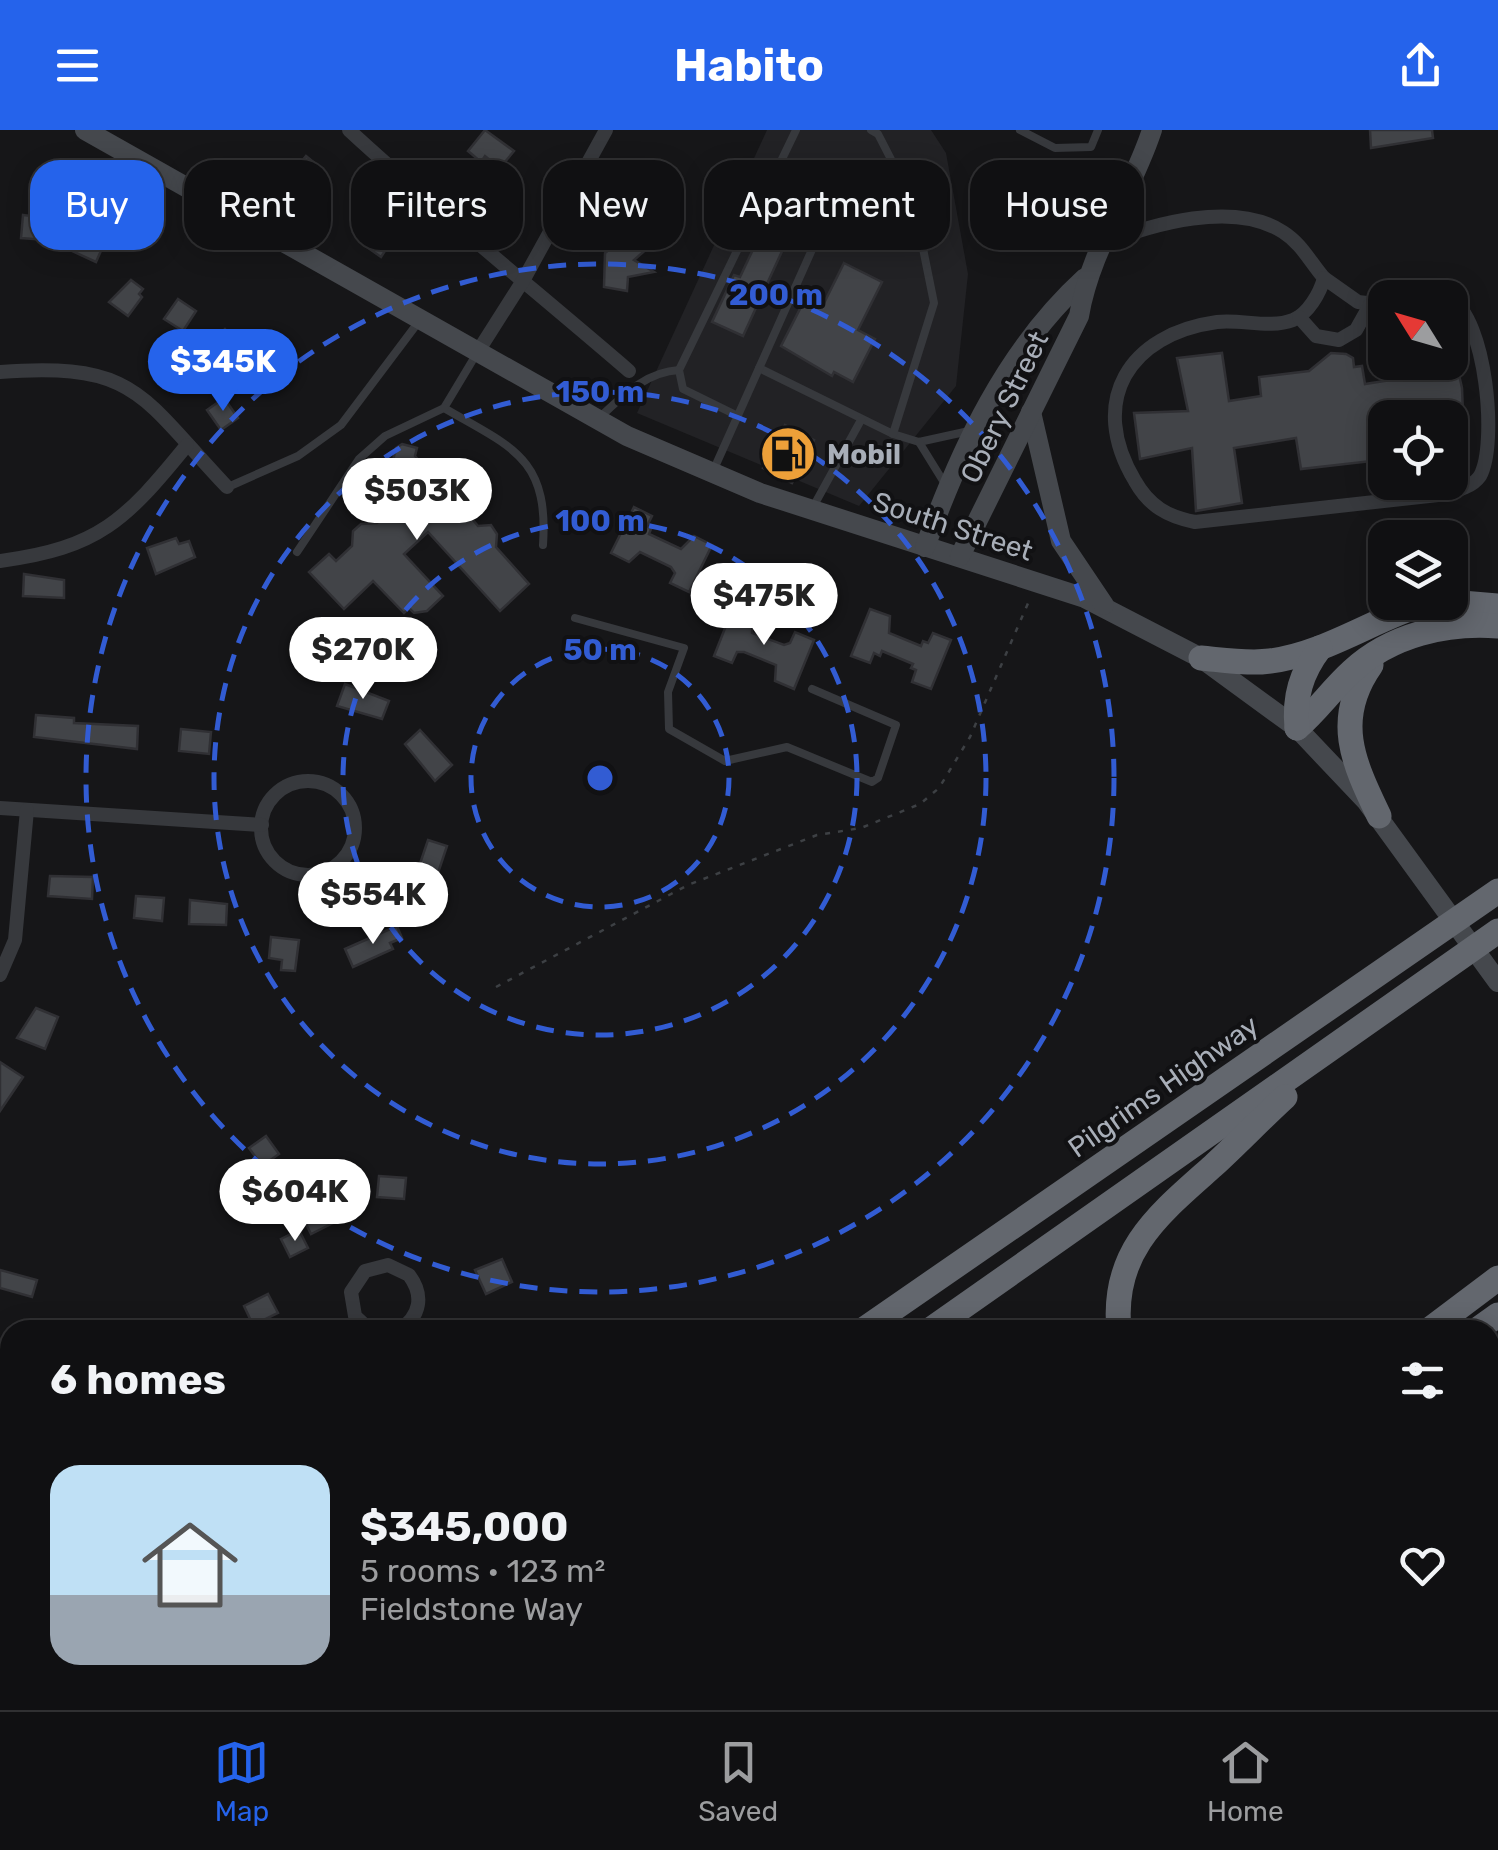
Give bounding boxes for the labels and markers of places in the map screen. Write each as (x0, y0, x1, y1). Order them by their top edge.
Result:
pin: $345K (153, 329, 293, 414)
fuel station icon: Mobil (758, 424, 818, 484)
place label: Mobil (827, 438, 901, 471)
pin: $503K (347, 458, 487, 543)
pin: $475K (694, 563, 834, 648)
pin: $270K (293, 617, 433, 702)
centre of rings (582, 760, 618, 796)
pin: $554K (303, 862, 443, 947)
pin: $604K (225, 1159, 365, 1244)

